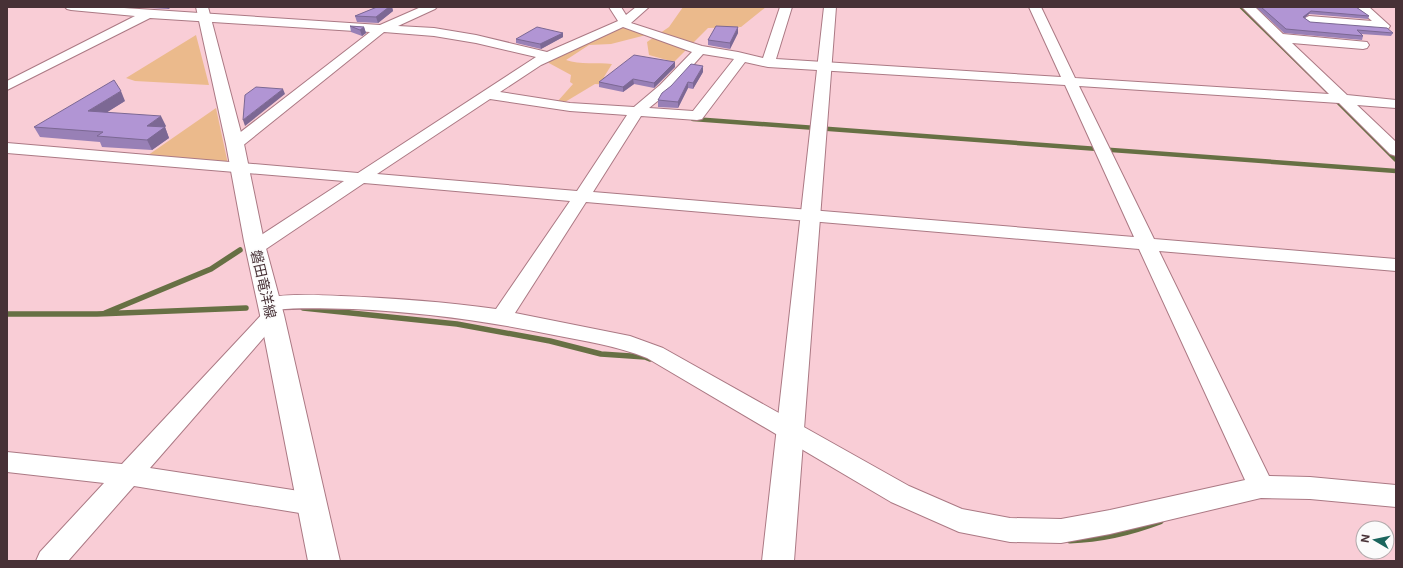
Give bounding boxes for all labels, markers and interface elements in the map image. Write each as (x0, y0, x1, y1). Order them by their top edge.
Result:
street label: 磐田竜洋線 (248, 248, 280, 320)
north arrow (1355, 520, 1395, 560)
text: N (1358, 533, 1373, 544)

